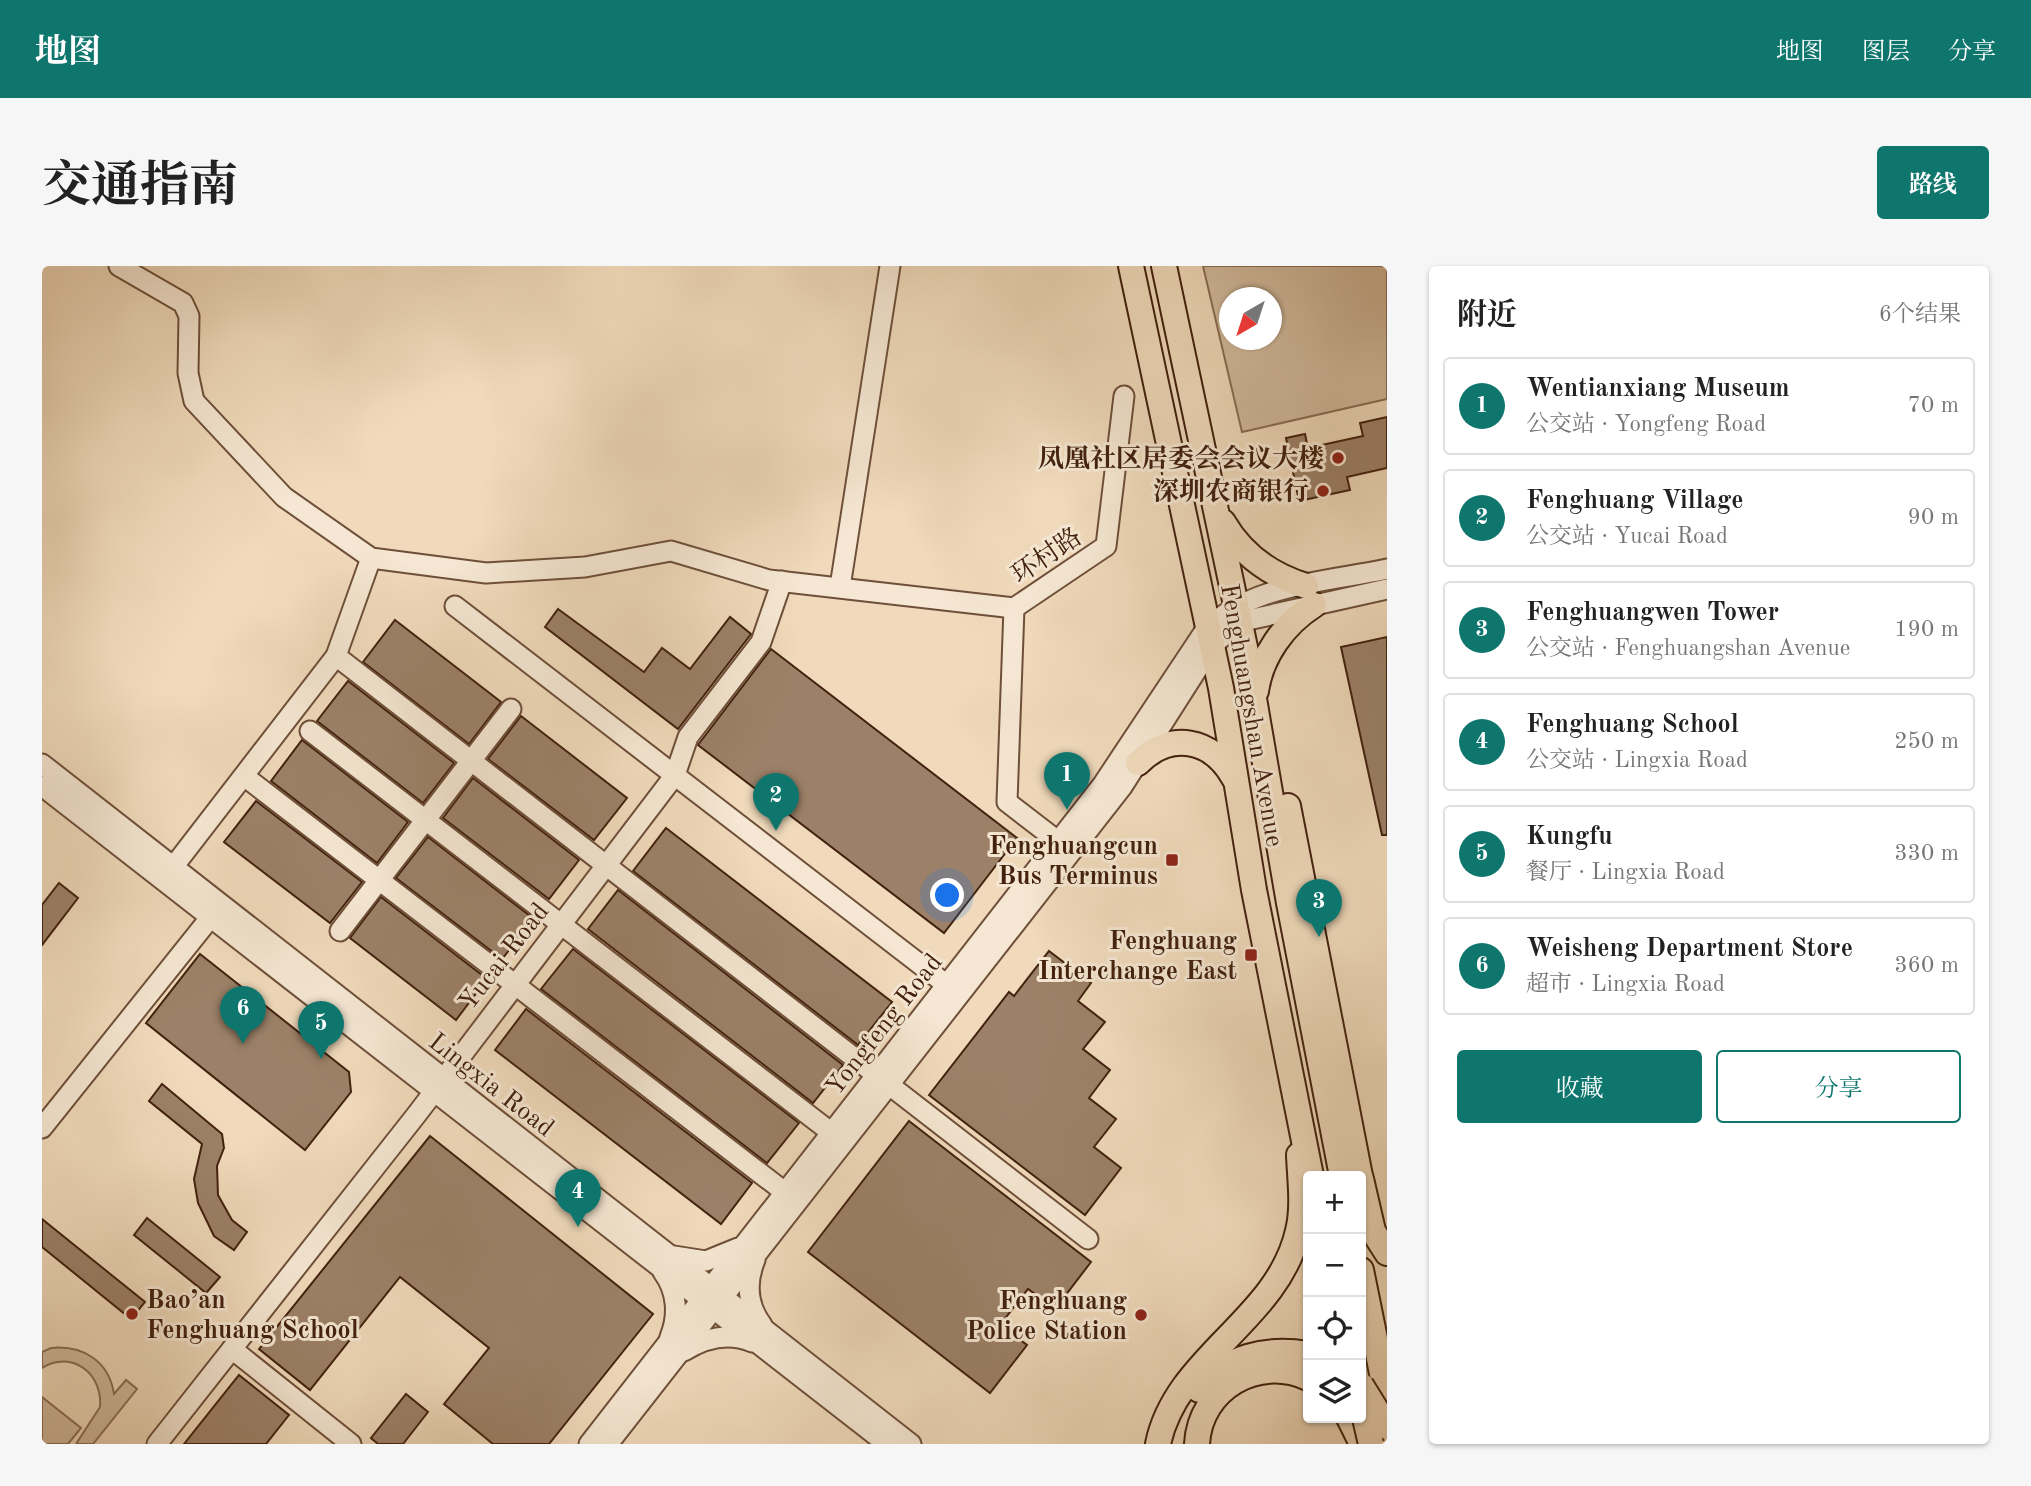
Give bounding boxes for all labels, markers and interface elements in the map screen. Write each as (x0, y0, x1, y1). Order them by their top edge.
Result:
text: 地图 (35, 37, 101, 70)
text: 地图 (1776, 41, 1824, 65)
text: 图层 (1862, 41, 1910, 65)
text: 分享 (1948, 41, 1996, 65)
button: 路线 (1877, 146, 1989, 219)
text: 交通指南 (42, 164, 238, 213)
north arrow (1219, 287, 1282, 350)
text: 附近 (1457, 301, 1517, 331)
text: 6个结果 (1879, 303, 1961, 326)
text: Wentianxiang Museum (1526, 376, 1790, 402)
text: 1 (1475, 394, 1489, 417)
text: 70 m (1908, 394, 1959, 417)
text: 公交站 · Yongfeng Road (1526, 413, 1766, 436)
place label: 凤凰社区居委会会议大楼 (1038, 444, 1324, 473)
marker: 凤凰社区居委会会议大楼 (1330, 450, 1346, 466)
place label: 深圳农商银行 (1153, 477, 1309, 506)
marker: 深圳农商银行 (1315, 483, 1331, 499)
text: Fenghuang Village (1526, 488, 1744, 514)
text: 2 (1475, 506, 1489, 529)
text: 90 m (1908, 506, 1959, 529)
street label: 环村路 (1006, 522, 1087, 589)
text: 公交站 · Yucai Road (1526, 525, 1728, 548)
street label: Fenghuangshan Avenue (1215, 582, 1287, 849)
text: Fenghuangwen Tower (1526, 600, 1779, 626)
text: 3 (1475, 618, 1489, 641)
text: 190 m (1894, 618, 1959, 641)
text: 公交站 · Fenghuangshan Avenue (1526, 637, 1850, 660)
text: Fenghuang School (1526, 712, 1739, 738)
text: 4 (1475, 730, 1489, 753)
text: 250 m (1894, 730, 1959, 753)
text: 公交站 · Lingxia Road (1526, 749, 1748, 772)
pin: 1 (1044, 752, 1090, 810)
pin: 2 (753, 773, 799, 831)
text: Kungfu (1526, 824, 1613, 850)
place label: Fenghuangcun Bus Terminus (989, 834, 1158, 890)
text: 5 (1475, 842, 1489, 865)
text: 330 m (1894, 842, 1959, 865)
marker: Fenghuangcun Bus Terminus (1164, 852, 1180, 868)
text: 餐厅 · Lingxia Road (1526, 861, 1725, 884)
your location (930, 878, 964, 912)
pin: 3 (1296, 879, 1342, 937)
street label: Yucai Road (455, 899, 554, 1016)
place label: Fenghuang Interchange East (1038, 929, 1238, 985)
text: Weisheng Department Store (1526, 936, 1853, 962)
marker: Fenghuang Interchange East (1243, 947, 1259, 963)
street label: Yongfeng Road (821, 950, 948, 1101)
text: 6 (1475, 954, 1489, 977)
text: 360 m (1894, 954, 1959, 977)
text: 超市 · Lingxia Road (1526, 973, 1725, 996)
pin: 6 (220, 986, 266, 1044)
pin: 5 (298, 1001, 344, 1059)
street label: Lingxia Road (423, 1029, 558, 1142)
button: 收藏 (1457, 1050, 1702, 1123)
button: 分享 (1716, 1050, 1961, 1123)
pin: 4 (555, 1169, 601, 1227)
map controls (1303, 1171, 1366, 1423)
button: + (1303, 1171, 1366, 1234)
button: − (1303, 1234, 1366, 1297)
place label: Bao’an Fenghuang School (146, 1288, 359, 1344)
place label: Fenghuang Police Station (966, 1289, 1128, 1345)
button: locate (1303, 1297, 1366, 1360)
marker: Bao’an Fenghuang School (124, 1306, 140, 1322)
marker: Fenghuang Police Station (1133, 1307, 1149, 1323)
button: layers (1303, 1360, 1366, 1423)

